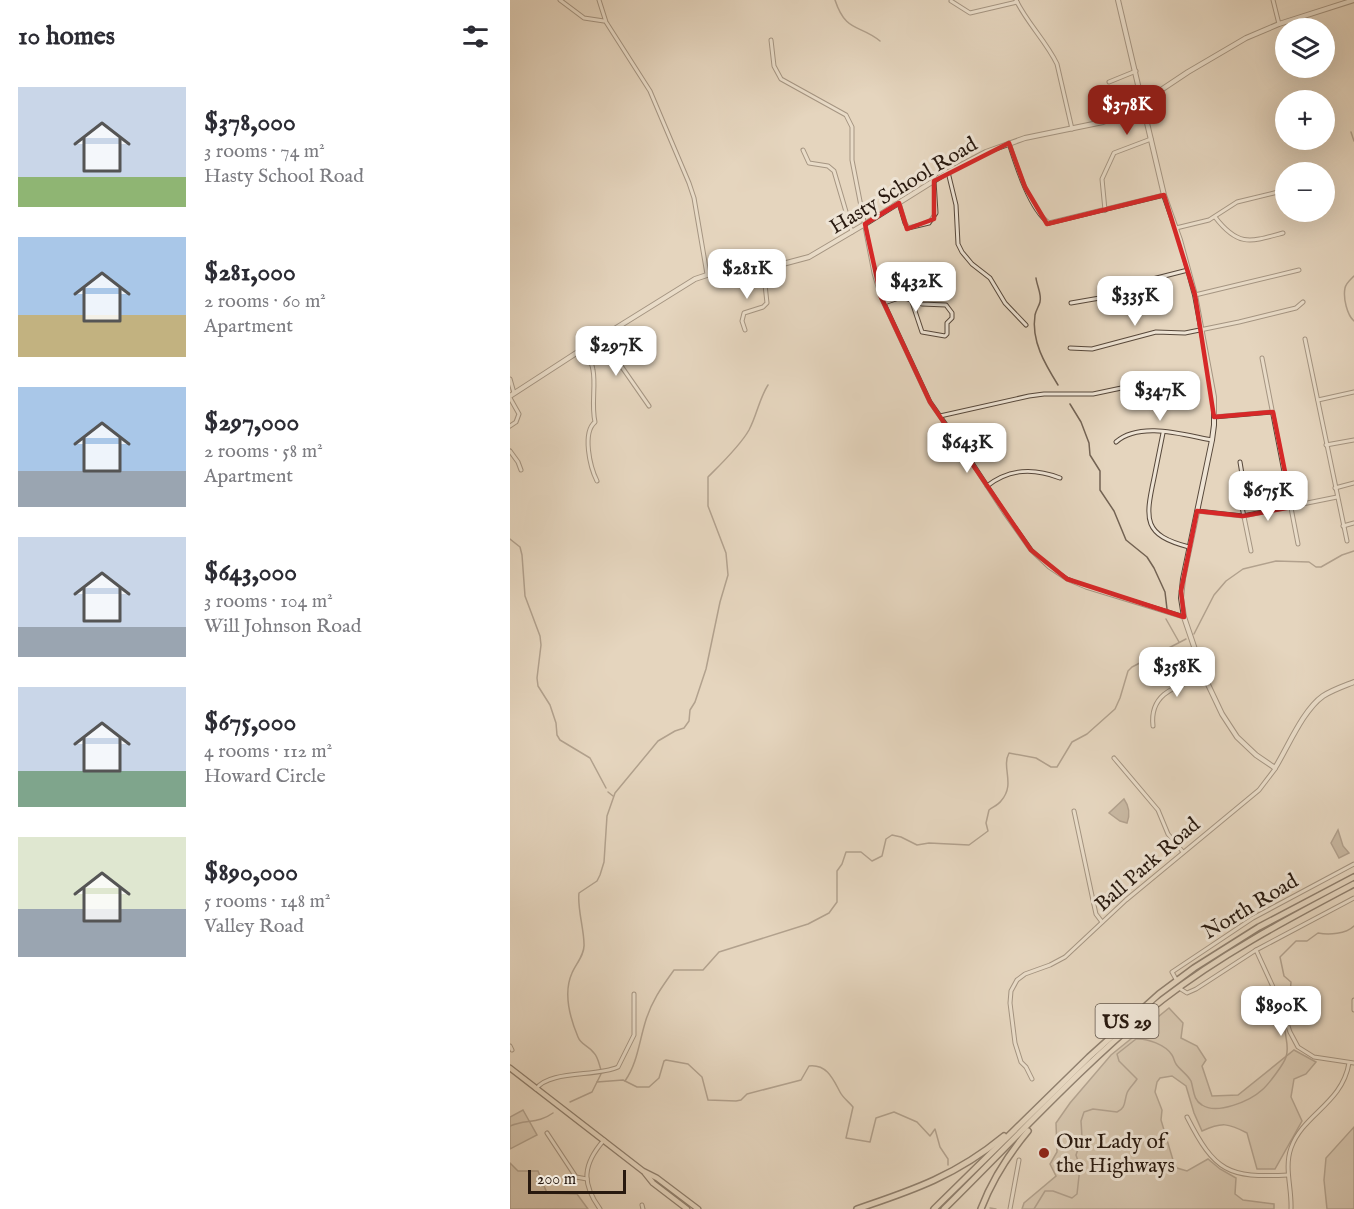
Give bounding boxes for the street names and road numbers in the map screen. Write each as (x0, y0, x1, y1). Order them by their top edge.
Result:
street label: Hasty School Road (825, 131, 983, 241)
street label: Ball Park Road (1090, 811, 1207, 918)
street label: North Road (1198, 868, 1304, 946)
road number: US 29 (1096, 1004, 1158, 1038)

